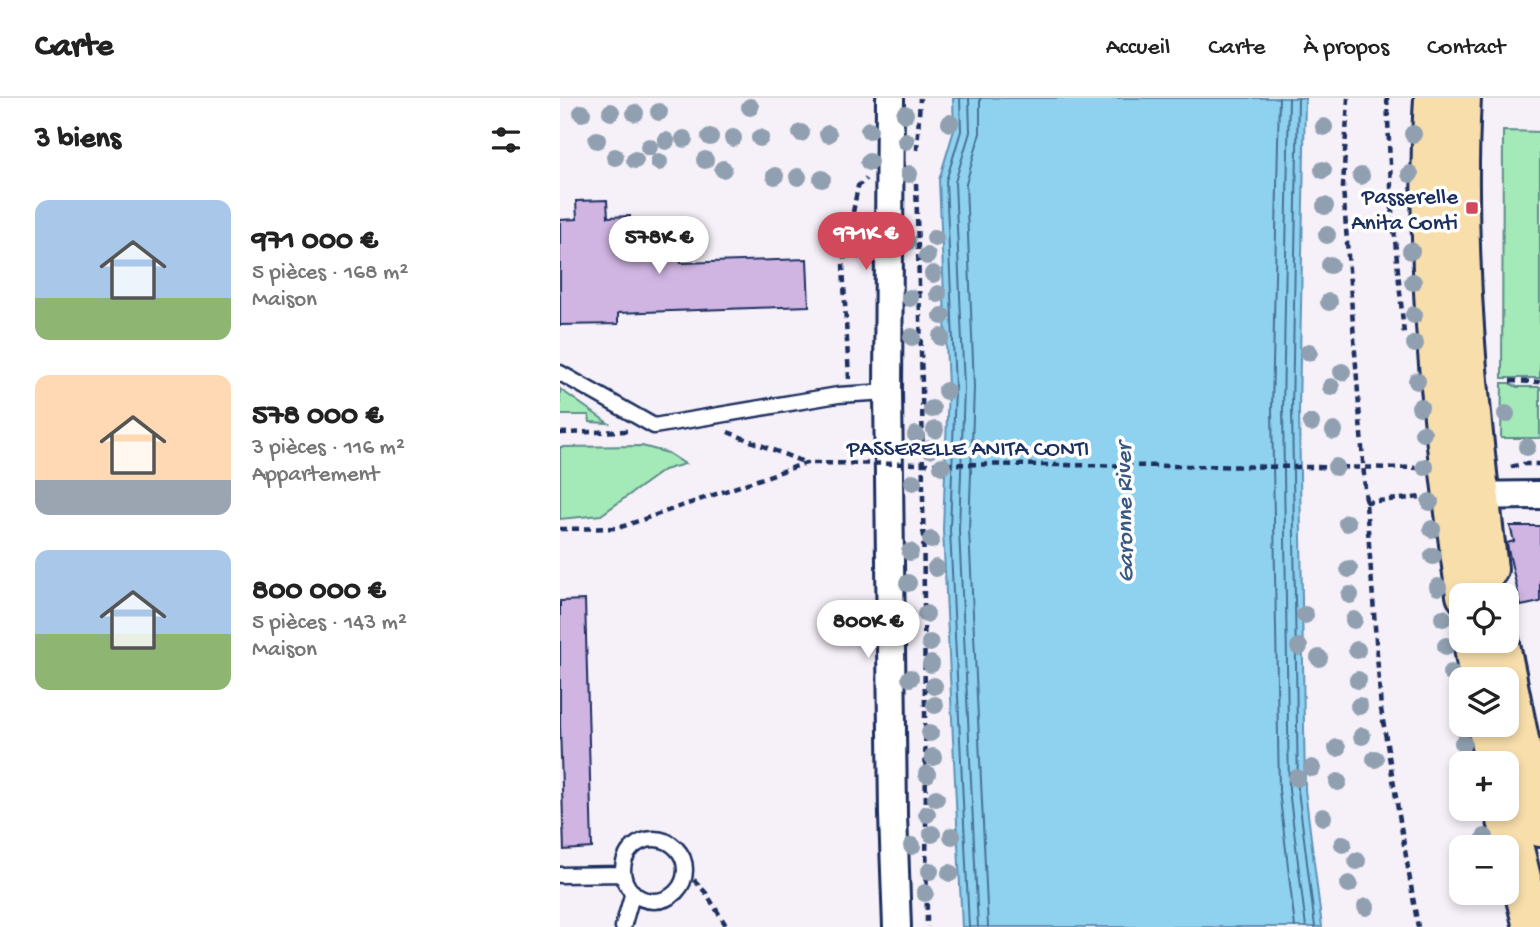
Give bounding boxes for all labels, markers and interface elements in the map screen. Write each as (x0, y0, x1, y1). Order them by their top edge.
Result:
text: Carte (35, 29, 113, 67)
text: Accueil (1106, 34, 1170, 63)
text: Carte (1208, 34, 1265, 63)
text: À propos (1303, 34, 1389, 63)
text: Contact (1427, 34, 1505, 63)
icon: filters (487, 121, 525, 159)
text: 3 biens (35, 123, 121, 158)
place label: Passerelle Anita Conti (1351, 185, 1459, 238)
marker: Passerelle Anita Conti (1464, 200, 1480, 216)
pin: 971K € (809, 212, 923, 272)
pin: 578K € (602, 216, 716, 276)
text: 971K € (834, 221, 898, 248)
text: 971 000 € (252, 225, 378, 260)
text: 578K € (625, 225, 693, 252)
icon: home (91, 228, 175, 312)
text: 5 pièces · 168 m² (252, 260, 408, 287)
text: Maison (252, 287, 317, 314)
text: 578 000 € (252, 400, 383, 435)
icon: home (91, 403, 175, 487)
text: 3 pièces · 116 m² (252, 435, 405, 462)
street label: PASSERELLE ANITA CONTI (846, 437, 1089, 464)
water label: Garonne River (1111, 438, 1142, 583)
text: Appartement (252, 462, 379, 489)
text: 800 000 € (252, 575, 386, 610)
icon: home (91, 578, 175, 662)
map controls (1449, 583, 1519, 905)
button: locate (1449, 583, 1519, 653)
pin: 800K € (811, 601, 925, 660)
text: 800K € (833, 609, 903, 636)
text: 5 pièces · 143 m² (252, 610, 407, 637)
text: Maison (252, 637, 317, 664)
button: layers (1449, 667, 1519, 737)
button: + (1449, 751, 1519, 821)
button: − (1449, 835, 1519, 905)

